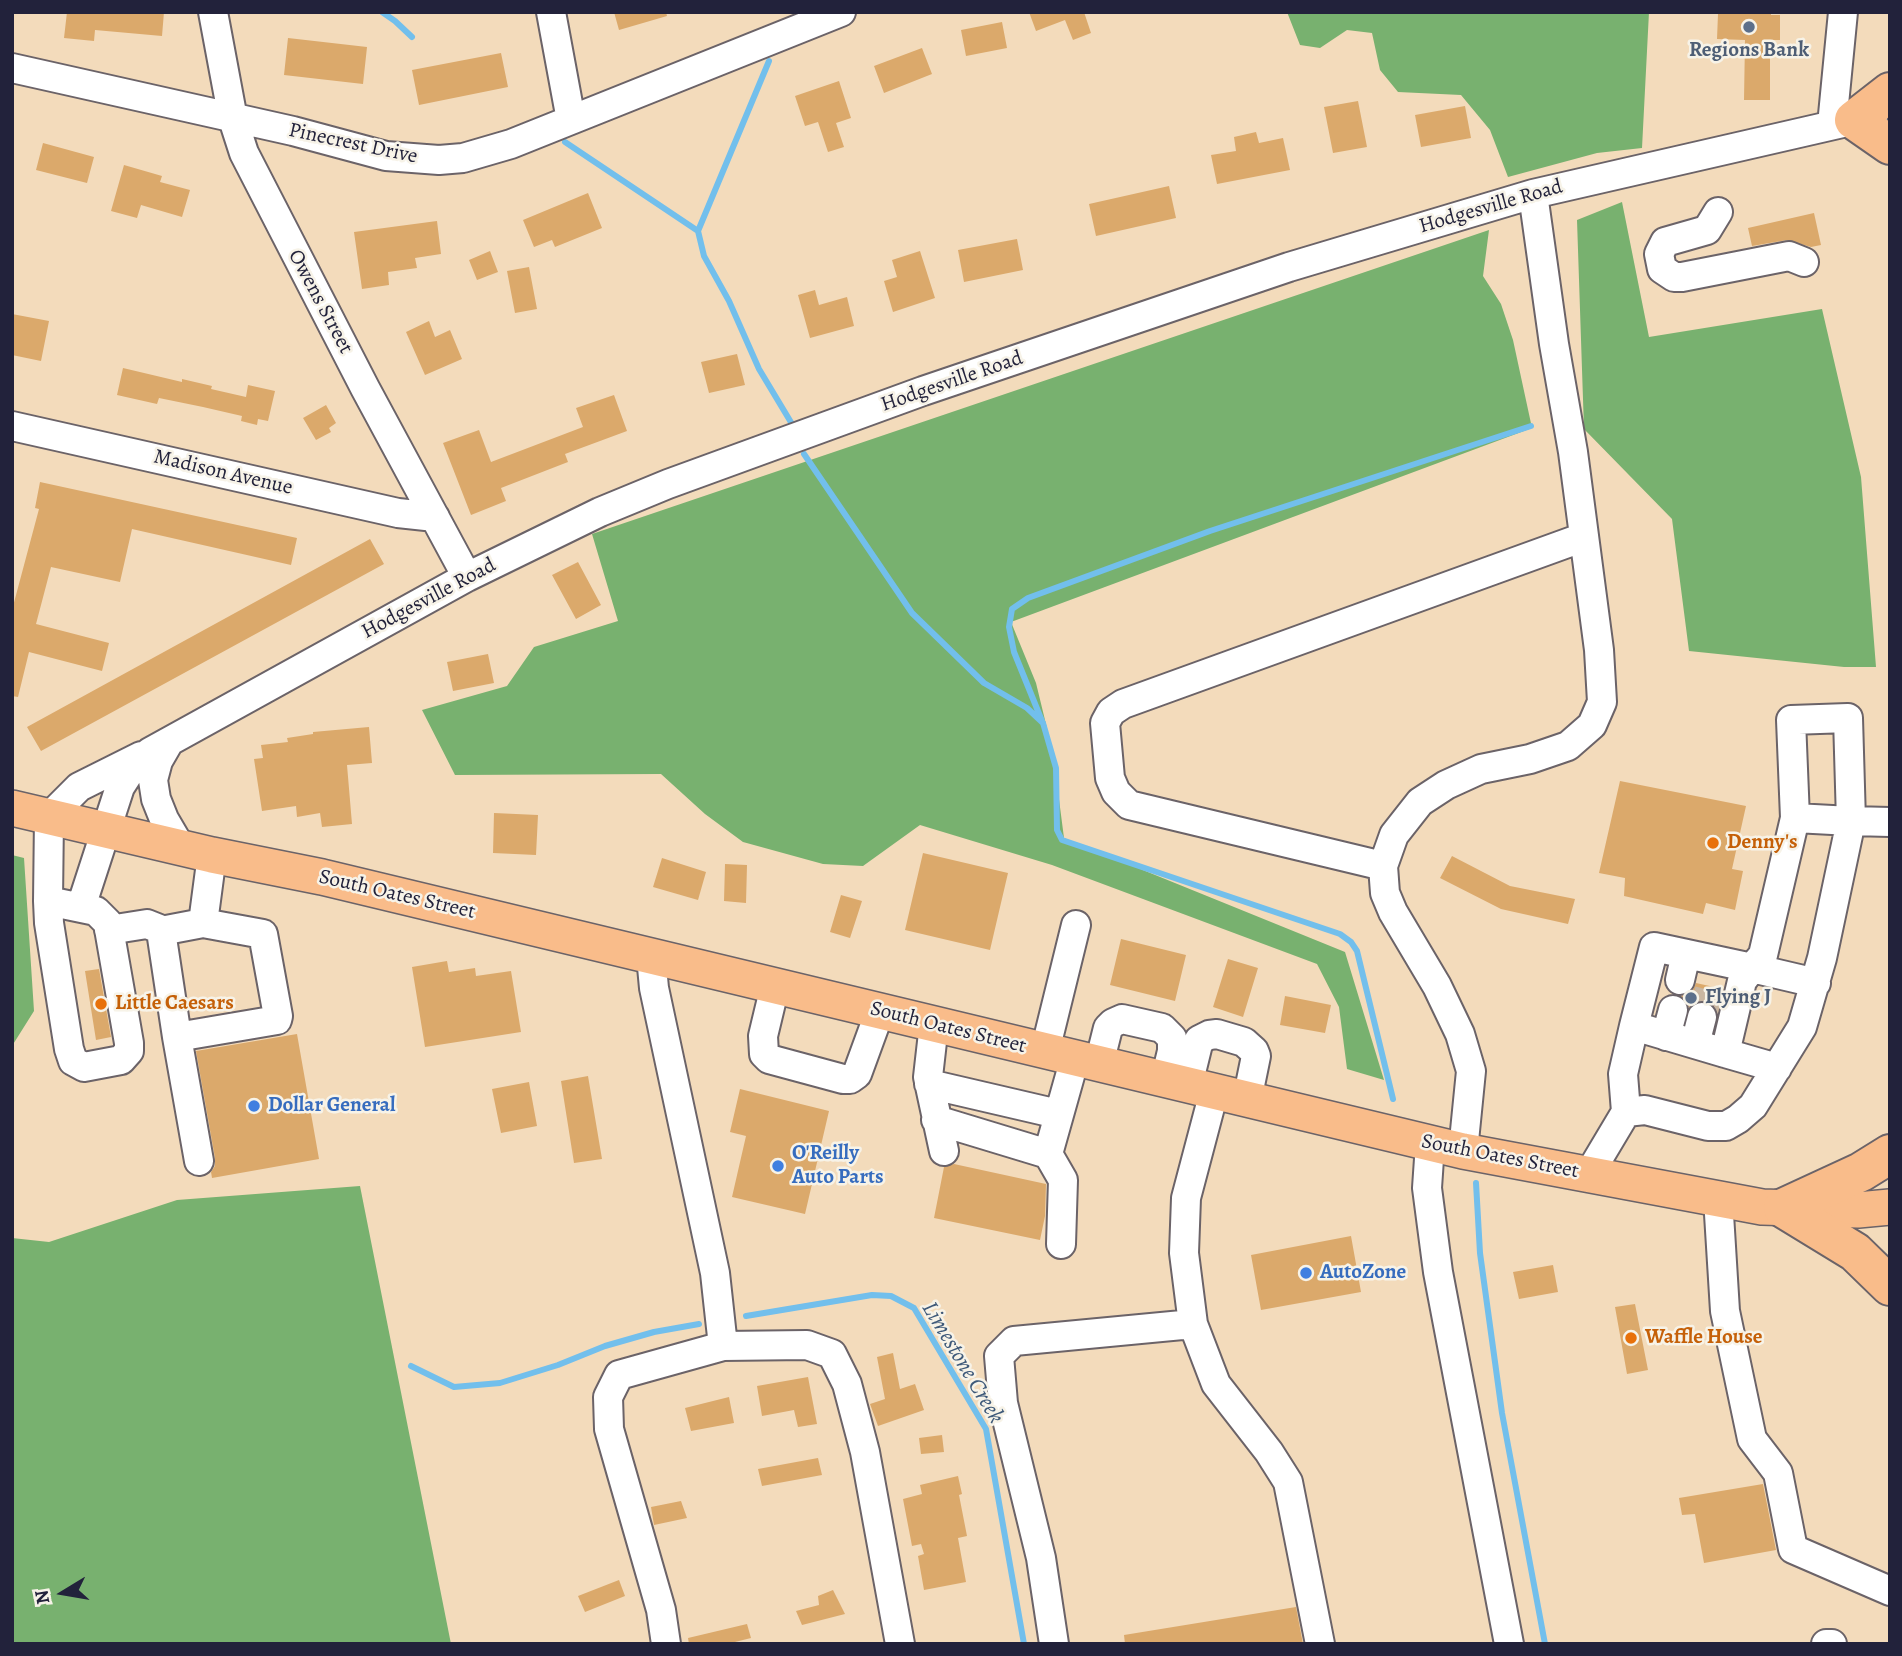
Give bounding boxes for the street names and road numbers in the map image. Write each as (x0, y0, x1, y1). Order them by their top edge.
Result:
street label: Pinecrest Drive (286, 118, 420, 170)
street label: Hodgesville Road (1416, 174, 1566, 240)
street label: Owens Street (282, 246, 358, 358)
street label: Hodgesville Road (878, 346, 1026, 418)
street label: Madison Avenue (151, 445, 295, 501)
street label: Hodgesville Road (358, 553, 500, 645)
street label: South Oates Street (316, 865, 478, 925)
street label: South Oates Street (867, 996, 1029, 1060)
street label: South Oates Street (1419, 1129, 1581, 1185)

